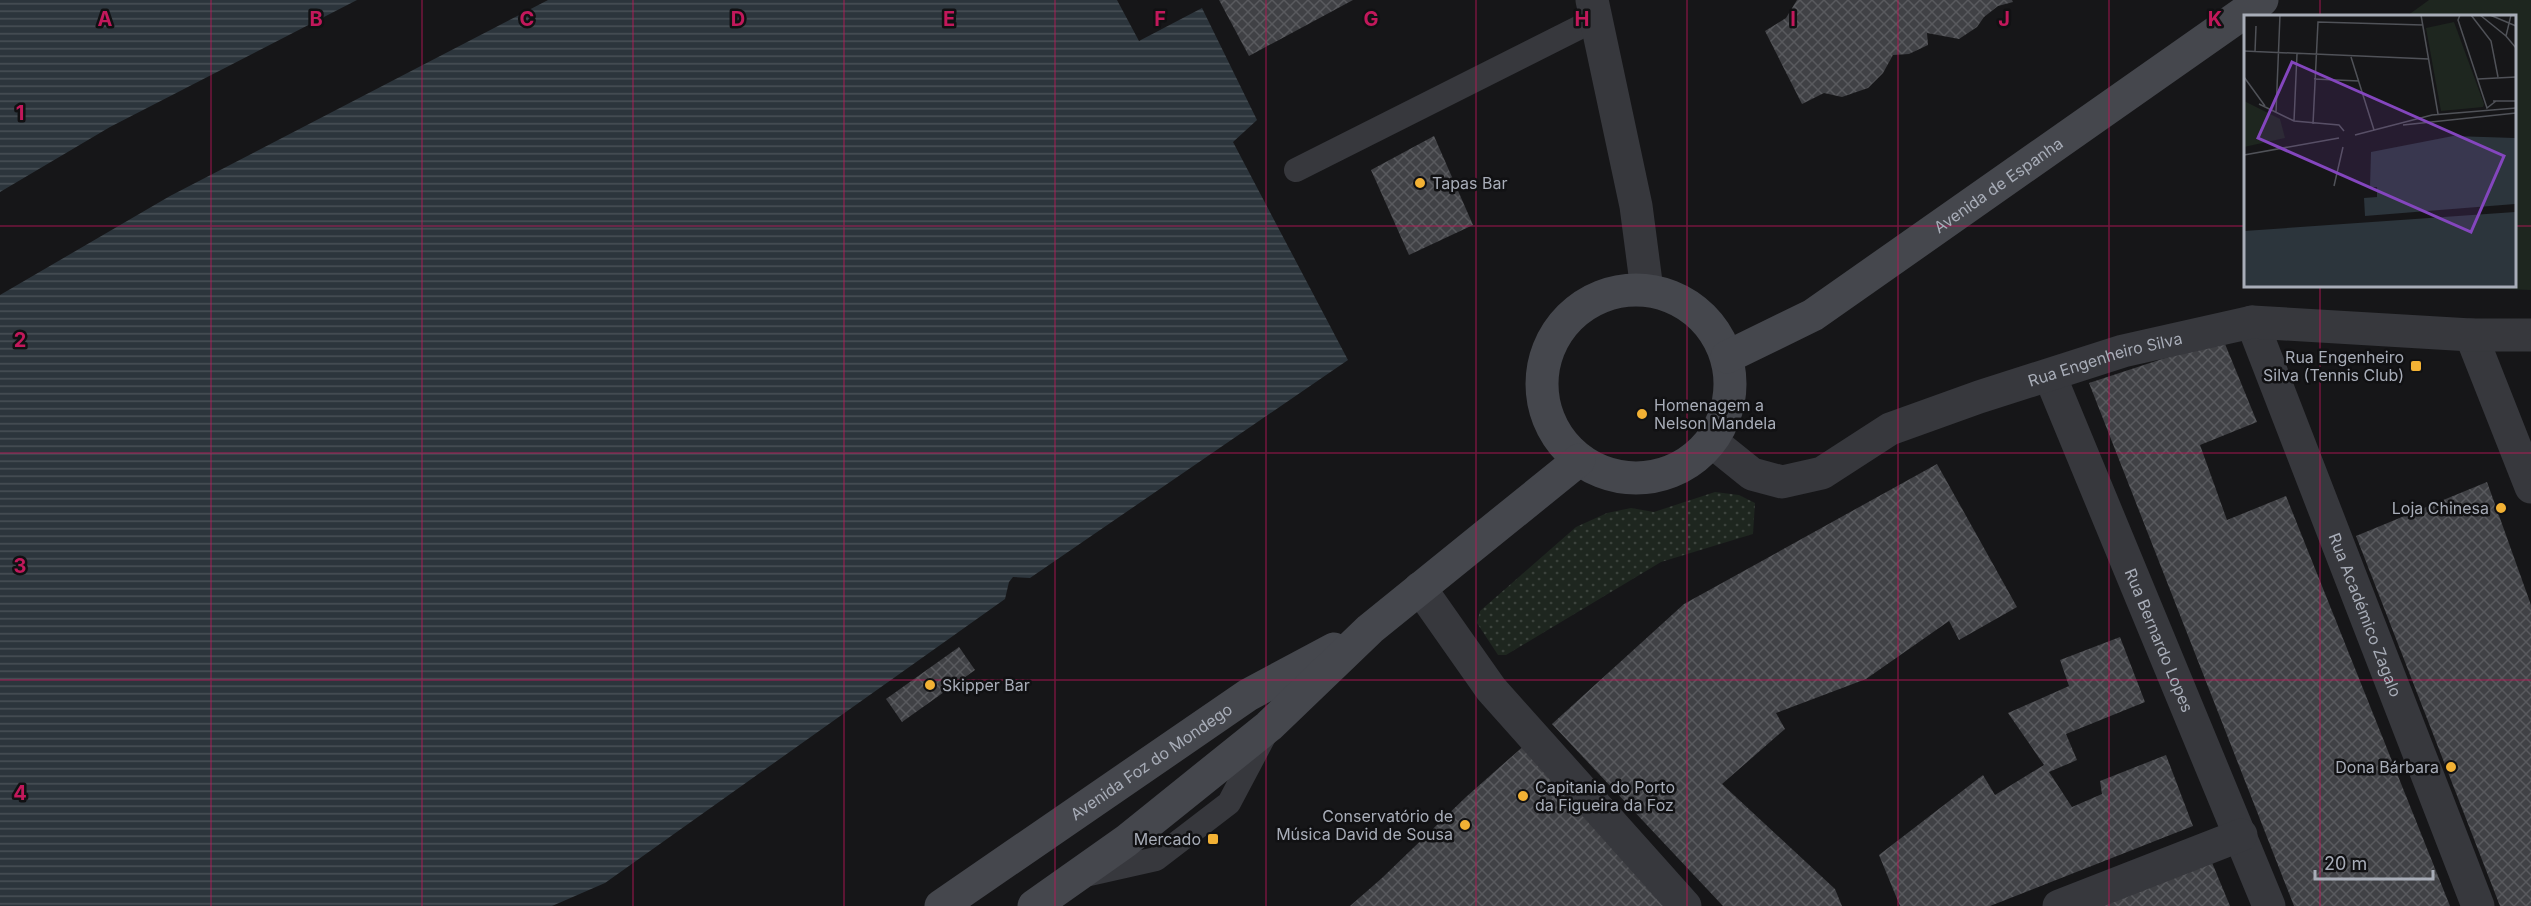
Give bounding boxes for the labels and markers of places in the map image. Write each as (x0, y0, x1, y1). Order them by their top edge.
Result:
place label: Tapas Bar (1432, 173, 1508, 193)
marker: Tapas Bar (1413, 176, 1427, 190)
place label: Rua Engenheiro Silva (Tennis Club) (2263, 347, 2404, 385)
marker: Rua Engenheiro Silva (Tennis Club) (2409, 359, 2423, 373)
place label: Homenagem a Nelson Mandela (1654, 395, 1776, 433)
marker: Homenagem a Nelson Mandela (1635, 407, 1649, 421)
place label: Loja Chinesa (2392, 498, 2489, 518)
marker: Loja Chinesa (2494, 501, 2508, 515)
place label: Skipper Bar (942, 675, 1030, 695)
marker: Skipper Bar (923, 678, 937, 692)
place label: Dona Bárbara (2335, 757, 2439, 777)
marker: Dona Bárbara (2444, 760, 2458, 774)
place label: Capitania do Porto da Figueira da Foz (1535, 777, 1675, 815)
marker: Capitania do Porto da Figueira da Foz (1516, 789, 1530, 803)
place label: Conservatório de Música David de Sousa (1276, 806, 1453, 844)
marker: Conservatório de Música David de Sousa (1458, 818, 1472, 832)
place label: Mercado (1134, 829, 1201, 849)
marker: Mercado (1206, 832, 1220, 846)

